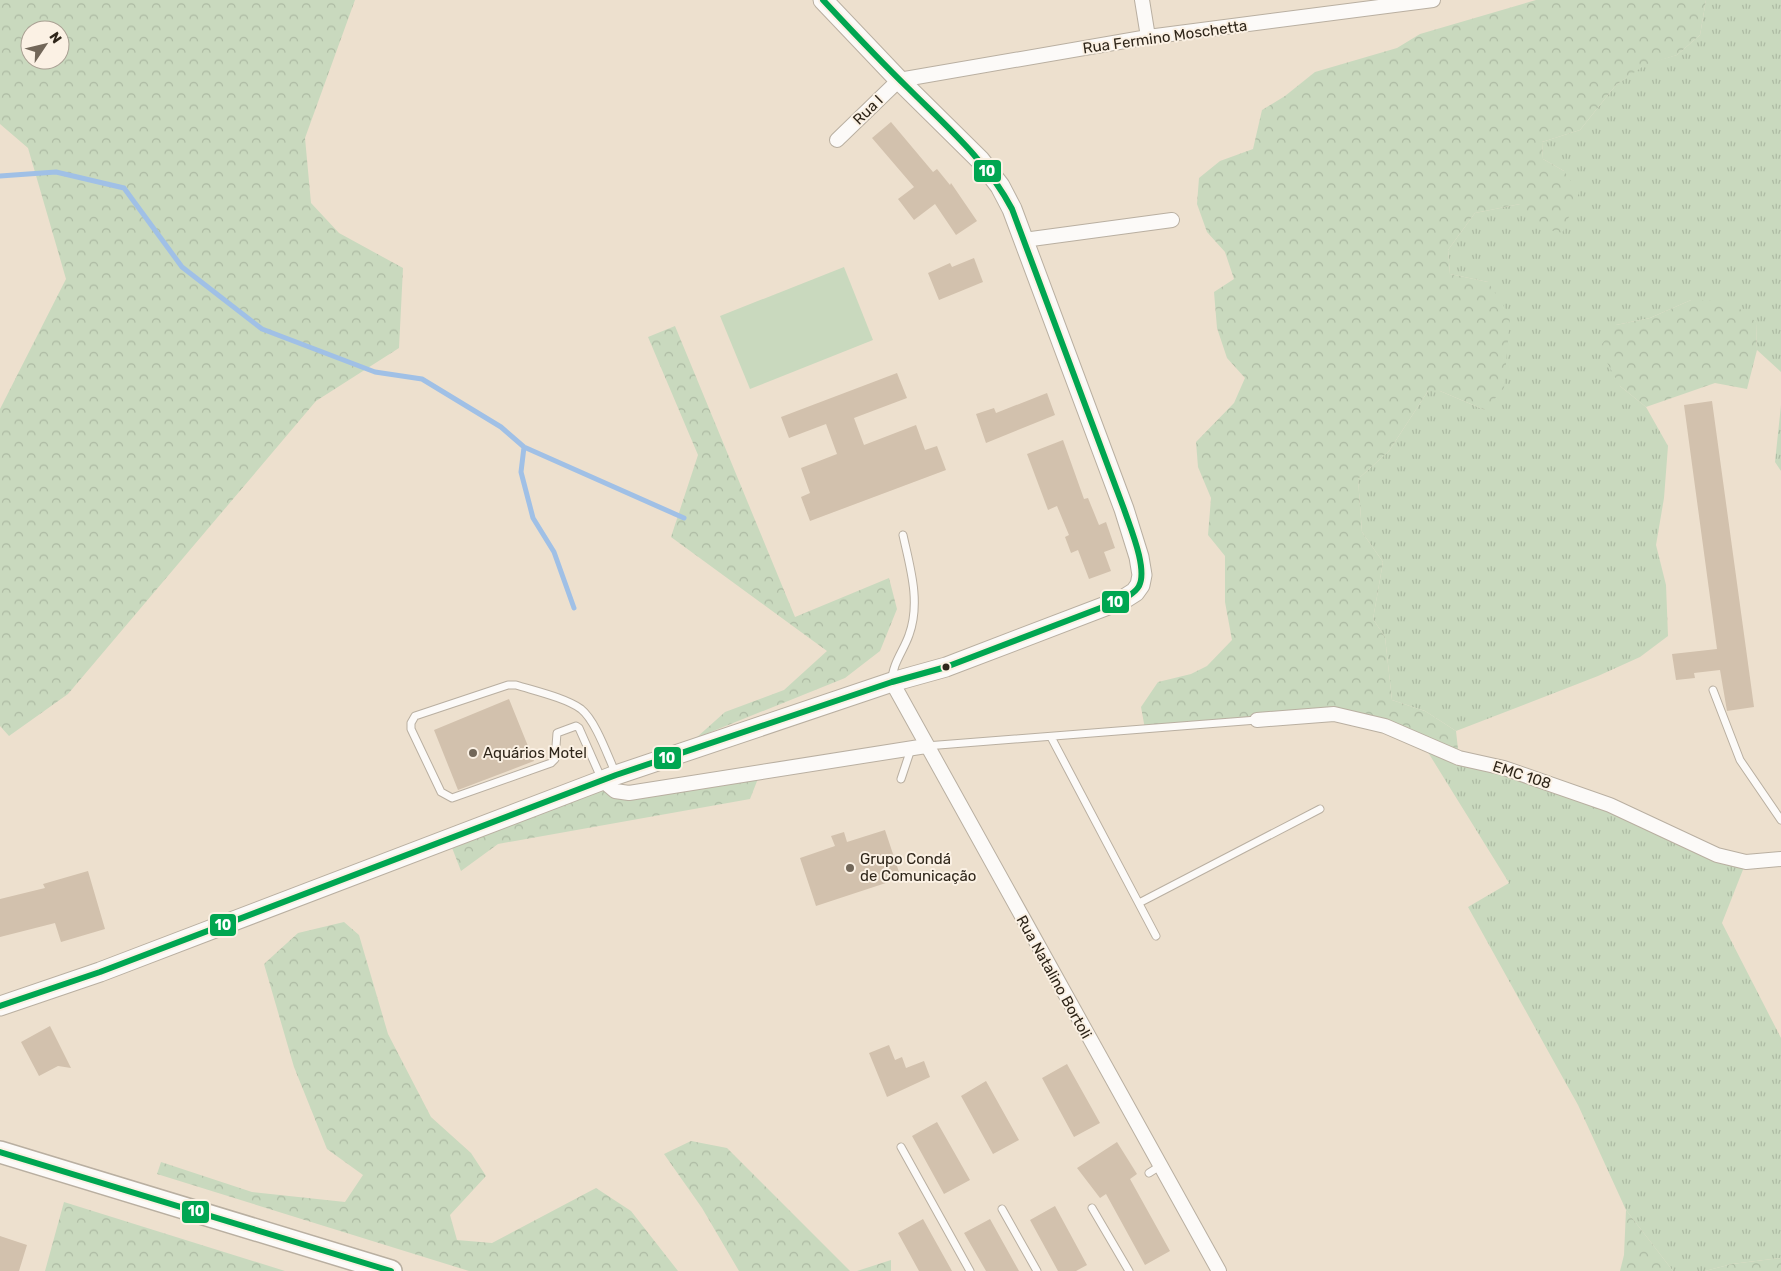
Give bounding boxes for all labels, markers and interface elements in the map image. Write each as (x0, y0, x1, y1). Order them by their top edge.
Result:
street label: Rua Fermino Moschetta (1082, 17, 1248, 57)
north arrow (20, 20, 70, 70)
text: N (45, 29, 65, 47)
street label: Rua I (849, 91, 887, 129)
line badge: 10 (973, 159, 1002, 183)
text: 10 (979, 163, 995, 180)
line badge: 10 (1101, 590, 1130, 614)
text: 10 (1107, 594, 1123, 611)
unlabelled marker (941, 662, 951, 672)
place label: Aquários Motel (483, 744, 587, 762)
line badge: 10 (653, 746, 682, 770)
marker: Aquários Motel (467, 747, 479, 759)
text: 10 (659, 750, 675, 767)
street label: EMC 108 (1491, 757, 1553, 793)
place label: Grupo Condá de Comunicação (860, 850, 976, 885)
marker: Grupo Condá de Comunicação (844, 862, 856, 874)
street label: Rua Natalino Bortoli (1013, 912, 1095, 1042)
line badge: 10 (209, 913, 237, 937)
text: 10 (215, 917, 231, 934)
line badge: 10 (181, 1200, 210, 1224)
text: 10 (188, 1203, 204, 1220)

